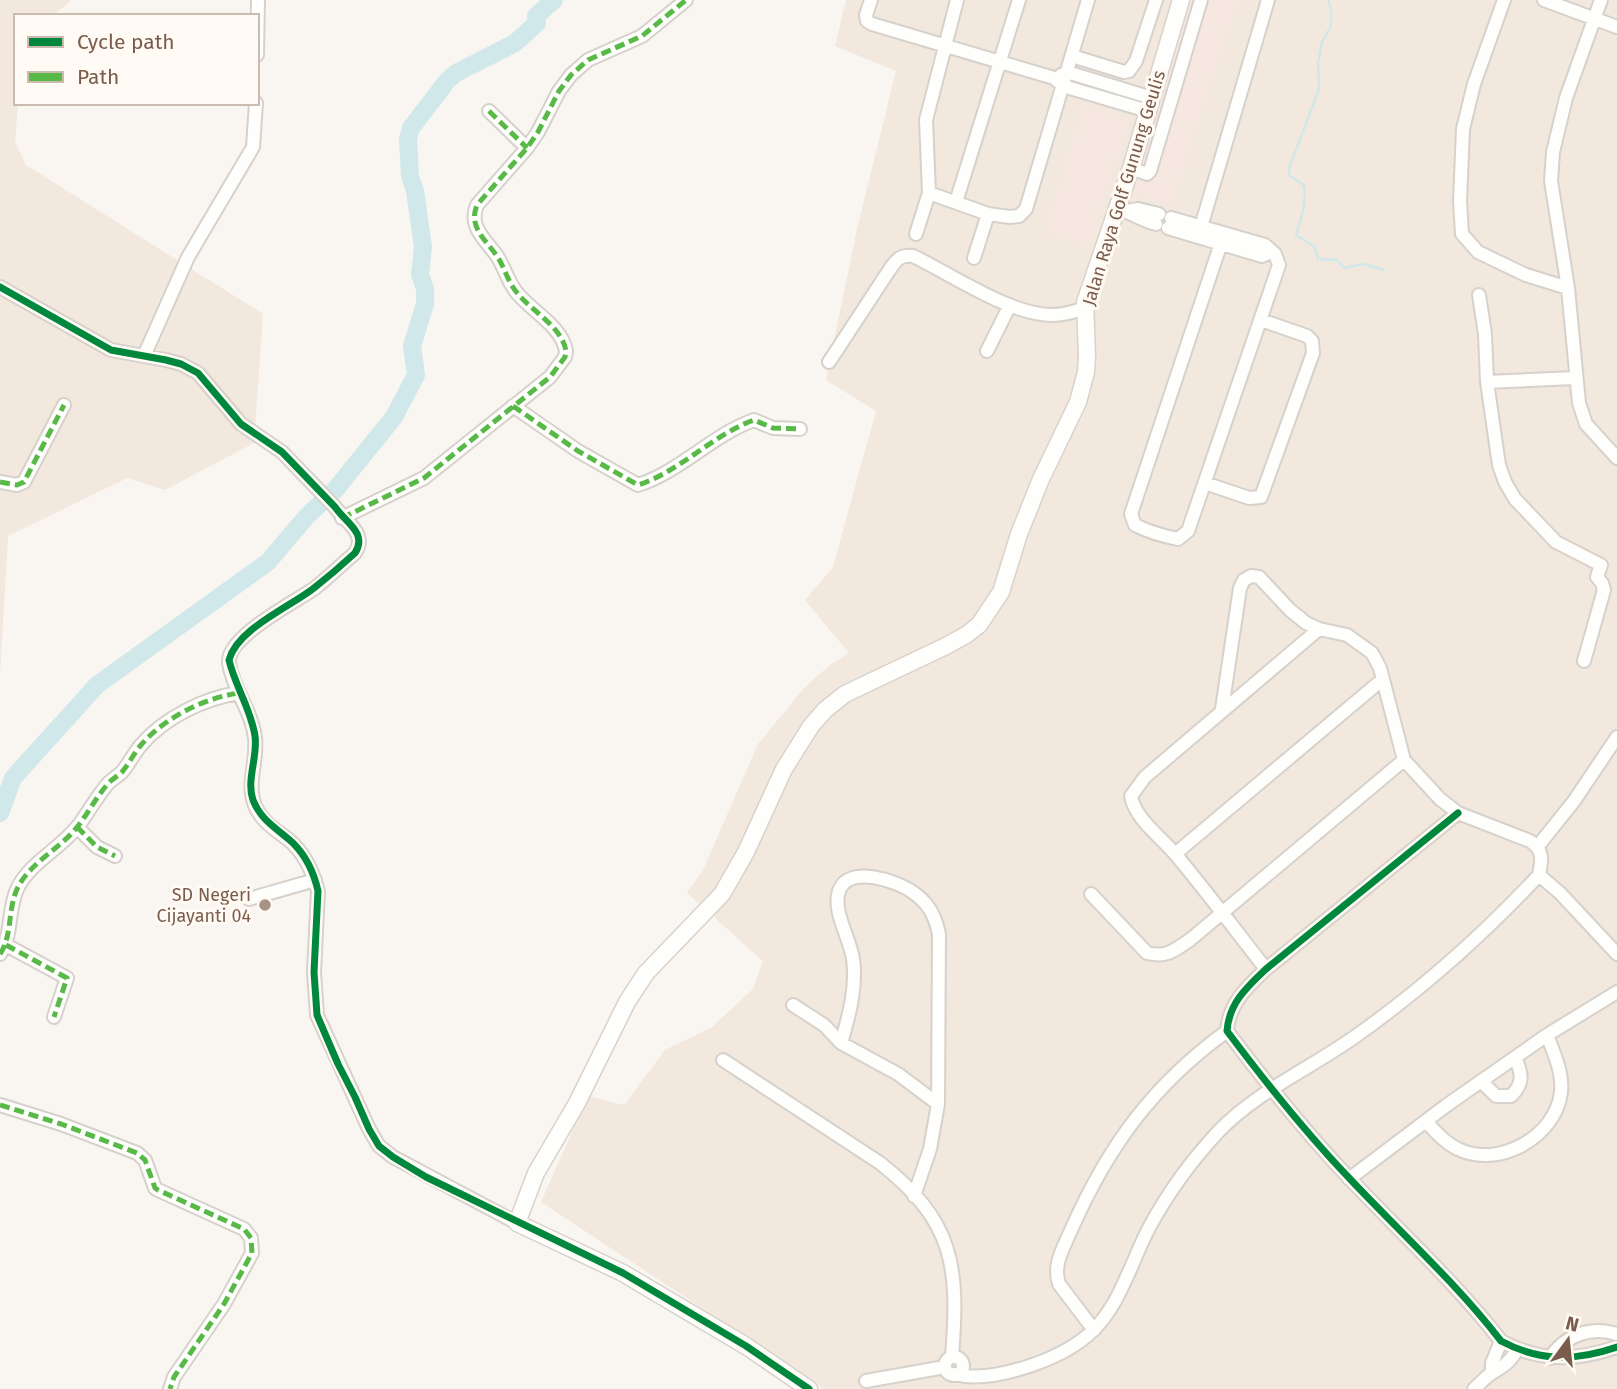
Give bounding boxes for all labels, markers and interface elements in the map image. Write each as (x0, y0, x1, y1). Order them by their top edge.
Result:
legend (14, 14, 259, 105)
text: Cycle path (77, 29, 175, 55)
text: Path (77, 64, 119, 90)
street label: Jalan Raya Golf Gunung Geulis (1078, 68, 1170, 308)
place label: SD Negeri Cijayanti 04 (156, 884, 251, 927)
marker: SD Negeri Cijayanti 04 (257, 897, 273, 913)
north arrow (1533, 1305, 1603, 1375)
text: N (1563, 1311, 1581, 1337)

